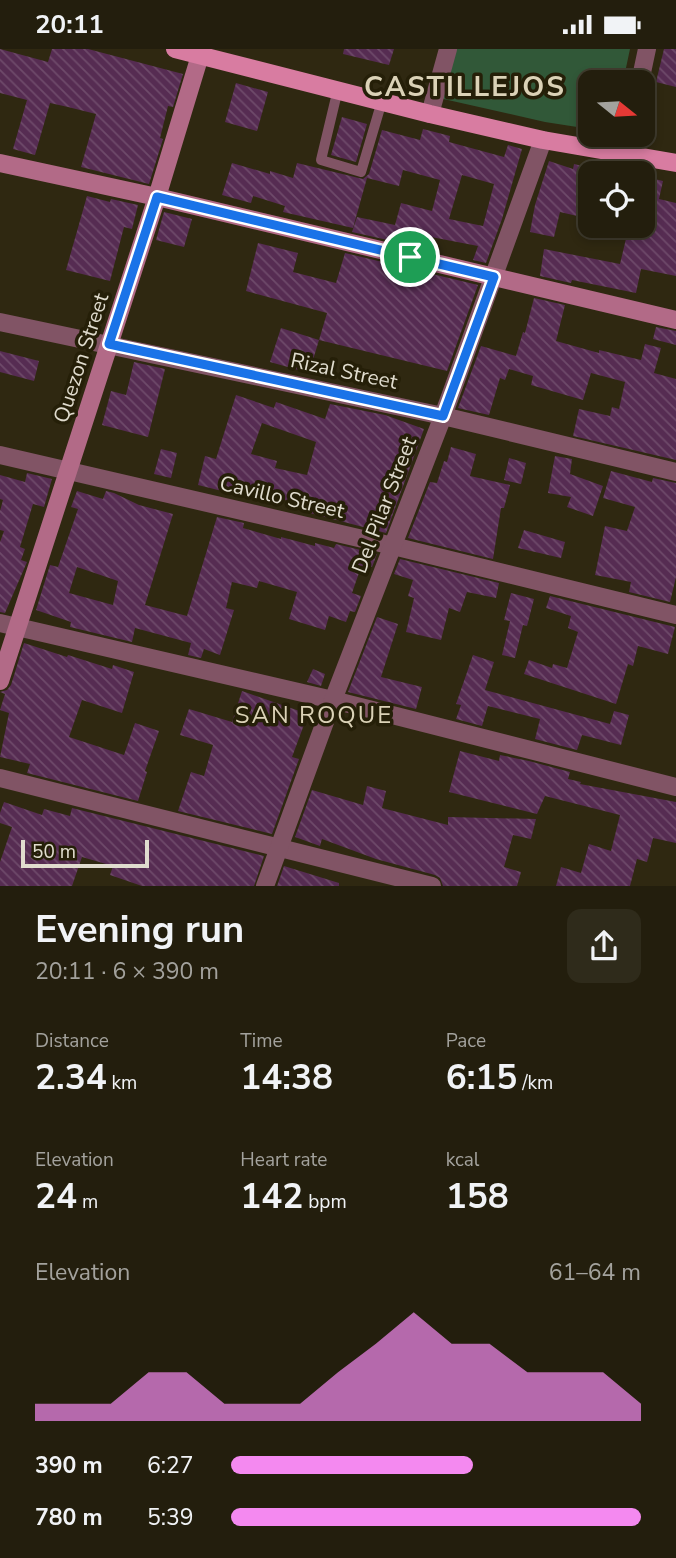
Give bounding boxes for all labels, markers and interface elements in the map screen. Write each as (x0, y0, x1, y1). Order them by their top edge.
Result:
text: 20:11 (35, 7, 104, 42)
district label: CASTILLEJOS (364, 68, 566, 106)
north arrow (578, 70, 654, 147)
map controls (578, 70, 655, 238)
button: locate (578, 161, 655, 238)
pin (380, 227, 440, 287)
icon: arrive (391, 238, 429, 276)
street label: Quezon Street (47, 289, 115, 426)
street label: Rizal Street (288, 346, 401, 396)
street label: Del Pilar Street (345, 432, 423, 577)
street label: Cavillo Street (217, 469, 348, 525)
district label: SAN ROQUE (235, 699, 393, 731)
scale bar (21, 837, 149, 869)
text: 50 m (32, 839, 76, 865)
text: Evening run (35, 904, 244, 955)
button: share (567, 909, 641, 983)
text: 20:11 · 6 × 390 m (35, 956, 219, 987)
text: Distance (35, 1028, 109, 1054)
text: Time (240, 1028, 283, 1054)
text: Pace (446, 1028, 486, 1054)
text: 2.34 (35, 1054, 107, 1101)
text: 14:38 (240, 1054, 333, 1101)
text: 6:15 (446, 1054, 517, 1101)
text: km (107, 1070, 137, 1096)
text: /km (517, 1070, 553, 1096)
text: Elevation (35, 1147, 114, 1173)
text: Heart rate (240, 1147, 327, 1173)
text: kcal (446, 1147, 479, 1173)
text: 24 (35, 1173, 77, 1220)
text: 142 (240, 1173, 303, 1220)
text: 158 (446, 1173, 509, 1220)
text: m (77, 1189, 98, 1215)
text: bpm (303, 1189, 347, 1215)
text: Elevation (35, 1257, 130, 1288)
text: 61–64 m (549, 1257, 641, 1288)
text: 390 m (35, 1450, 103, 1481)
text: 6:27 (147, 1450, 194, 1481)
text: 780 m (35, 1502, 103, 1533)
text: 5:39 (147, 1502, 194, 1533)

